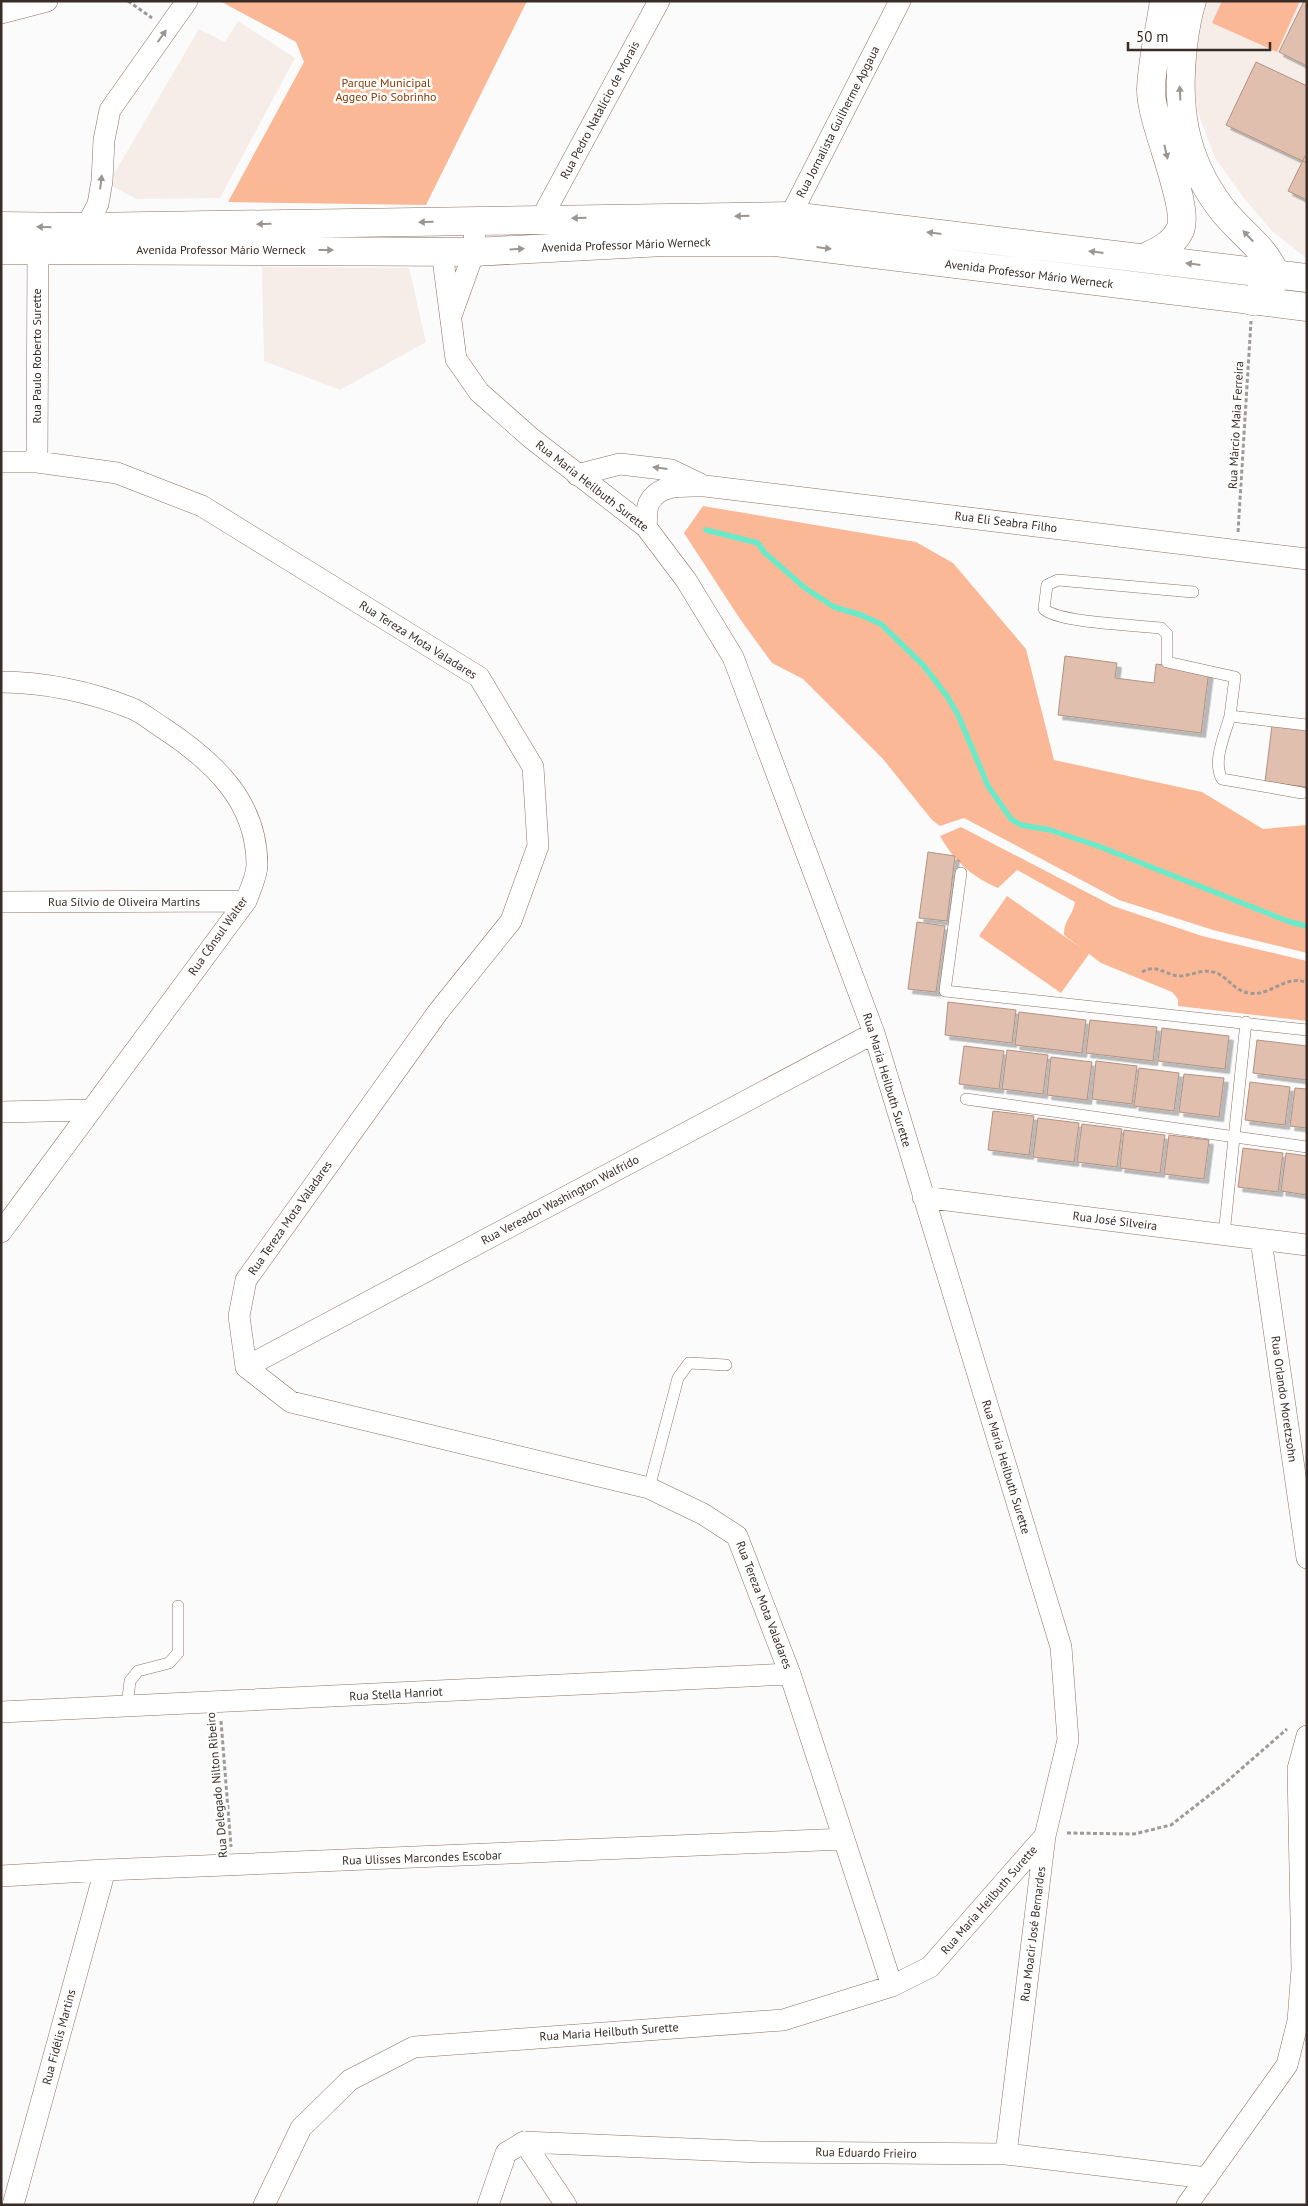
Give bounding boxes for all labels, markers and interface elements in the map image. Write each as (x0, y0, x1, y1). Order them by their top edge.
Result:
scale bar (1128, 20, 1270, 52)
text: 50 m (1136, 27, 1169, 46)
one-way arrow (157, 29, 167, 43)
street label: Rua Pedro Natalício de Morais (557, 38, 642, 181)
street label: Rua Jornalista Guilherme Apgaua (793, 43, 882, 200)
park label: Parque Municipal Aggeo Pio Sobrinho (335, 75, 437, 104)
one-way arrow (1176, 85, 1184, 101)
one-way arrow (1162, 145, 1170, 160)
one-way arrow (97, 174, 105, 190)
one-way arrow (734, 212, 750, 220)
one-way arrow (571, 214, 587, 222)
one-way arrow (418, 218, 434, 226)
one-way arrow (256, 221, 272, 229)
one-way arrow (35, 222, 51, 230)
one-way arrow (926, 229, 942, 237)
one-way arrow (1242, 230, 1254, 242)
street label: Avenida Professor Mário Werneck (541, 234, 711, 255)
street label: Avenida Professor Mário Werneck (136, 242, 306, 257)
one-way arrow (509, 245, 525, 253)
one-way arrow (816, 245, 832, 253)
one-way arrow (318, 246, 334, 254)
one-way arrow (1087, 248, 1103, 256)
street label: Avenida Professor Mário Werneck (944, 256, 1114, 291)
one-way arrow (1184, 260, 1200, 268)
street label: Rua Paulo Roberto Surette (29, 288, 44, 424)
street label: Rua Márcio Maia Ferreira (1225, 361, 1246, 489)
street label: Rua Maria Heilbuth Surette (533, 437, 652, 534)
one-way arrow (652, 464, 668, 472)
street label: Rua Eli Seabra Filho (954, 508, 1058, 535)
street label: Rua Tereza Mota Valadares (357, 597, 480, 682)
street label: Rua Cônsul Walter (185, 893, 250, 978)
street label: Rua Sílvio de Oliveira Martins (48, 894, 200, 909)
street label: Rua Maria Heilbuth Surette (860, 1011, 915, 1149)
street label: Rua Vereador Washington Walfrido (478, 1151, 641, 1248)
street label: Rua Tereza Mota Valadares (244, 1158, 335, 1278)
street label: Rua José Silveira (1072, 1208, 1158, 1233)
street label: Rua Orlando Moretzsohn (1268, 1335, 1301, 1463)
street label: Rua Maria Heilbuth Surette (979, 1398, 1034, 1536)
street label: Rua Tereza Mota Valadares (733, 1539, 796, 1671)
street label: Rua Stella Hanriot (349, 1684, 443, 1703)
street label: Rua Delegado Nilton Ribeiro (203, 1712, 230, 1858)
street label: Rua Maria Heilbuth Surette (937, 1842, 1040, 1957)
street label: Rua Ulisses Marcondes Escobar (342, 1847, 502, 1868)
street label: Rua Moacir José Bernardes (1017, 1865, 1048, 2002)
street label: Rua Fidélis Martins (39, 1987, 78, 2086)
street label: Rua Maria Heilbuth Surette (539, 2019, 679, 2044)
street label: Rua Eduardo Frieiro (815, 2144, 917, 2161)

